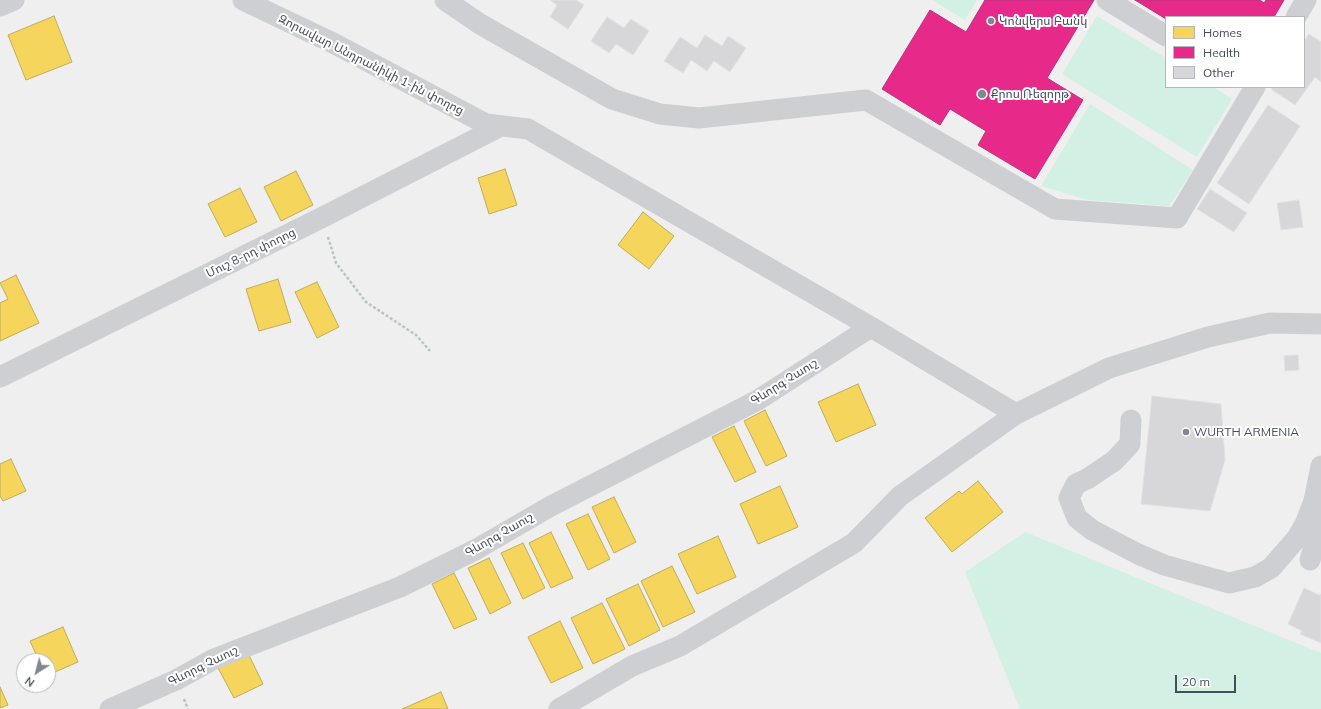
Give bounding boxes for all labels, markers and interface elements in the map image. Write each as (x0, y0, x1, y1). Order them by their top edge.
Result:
street label: Զորավար Անդրանիկի 1-ին փողոց (276, 12, 466, 118)
place label: Կոնվերս Բանկ (999, 14, 1087, 28)
marker: Կոնվերս Բանկ (986, 16, 996, 26)
legend (1165, 16, 1305, 88)
text: Homes (1203, 25, 1242, 40)
text: Health (1203, 45, 1240, 60)
text: Other (1203, 65, 1234, 80)
place label: Քրոս Ռեզորթ (991, 87, 1069, 101)
marker: Քրոս Ռեզորթ (976, 88, 988, 100)
street label: Մուշ 8-րդ փողոց (204, 225, 298, 281)
street label: Գևորգ Չաուշ (748, 356, 820, 408)
place label: WURTH ARMENIA (1194, 425, 1299, 439)
marker: WURTH ARMENIA (1181, 427, 1191, 437)
street label: Գևորգ Չաուշ (462, 510, 536, 560)
street label: Գևորգ Չաուշ (166, 643, 240, 689)
north arrow (16, 653, 56, 693)
scale bar (1177, 667, 1238, 693)
text: N (22, 674, 37, 690)
text: 20 m (1182, 674, 1210, 689)

